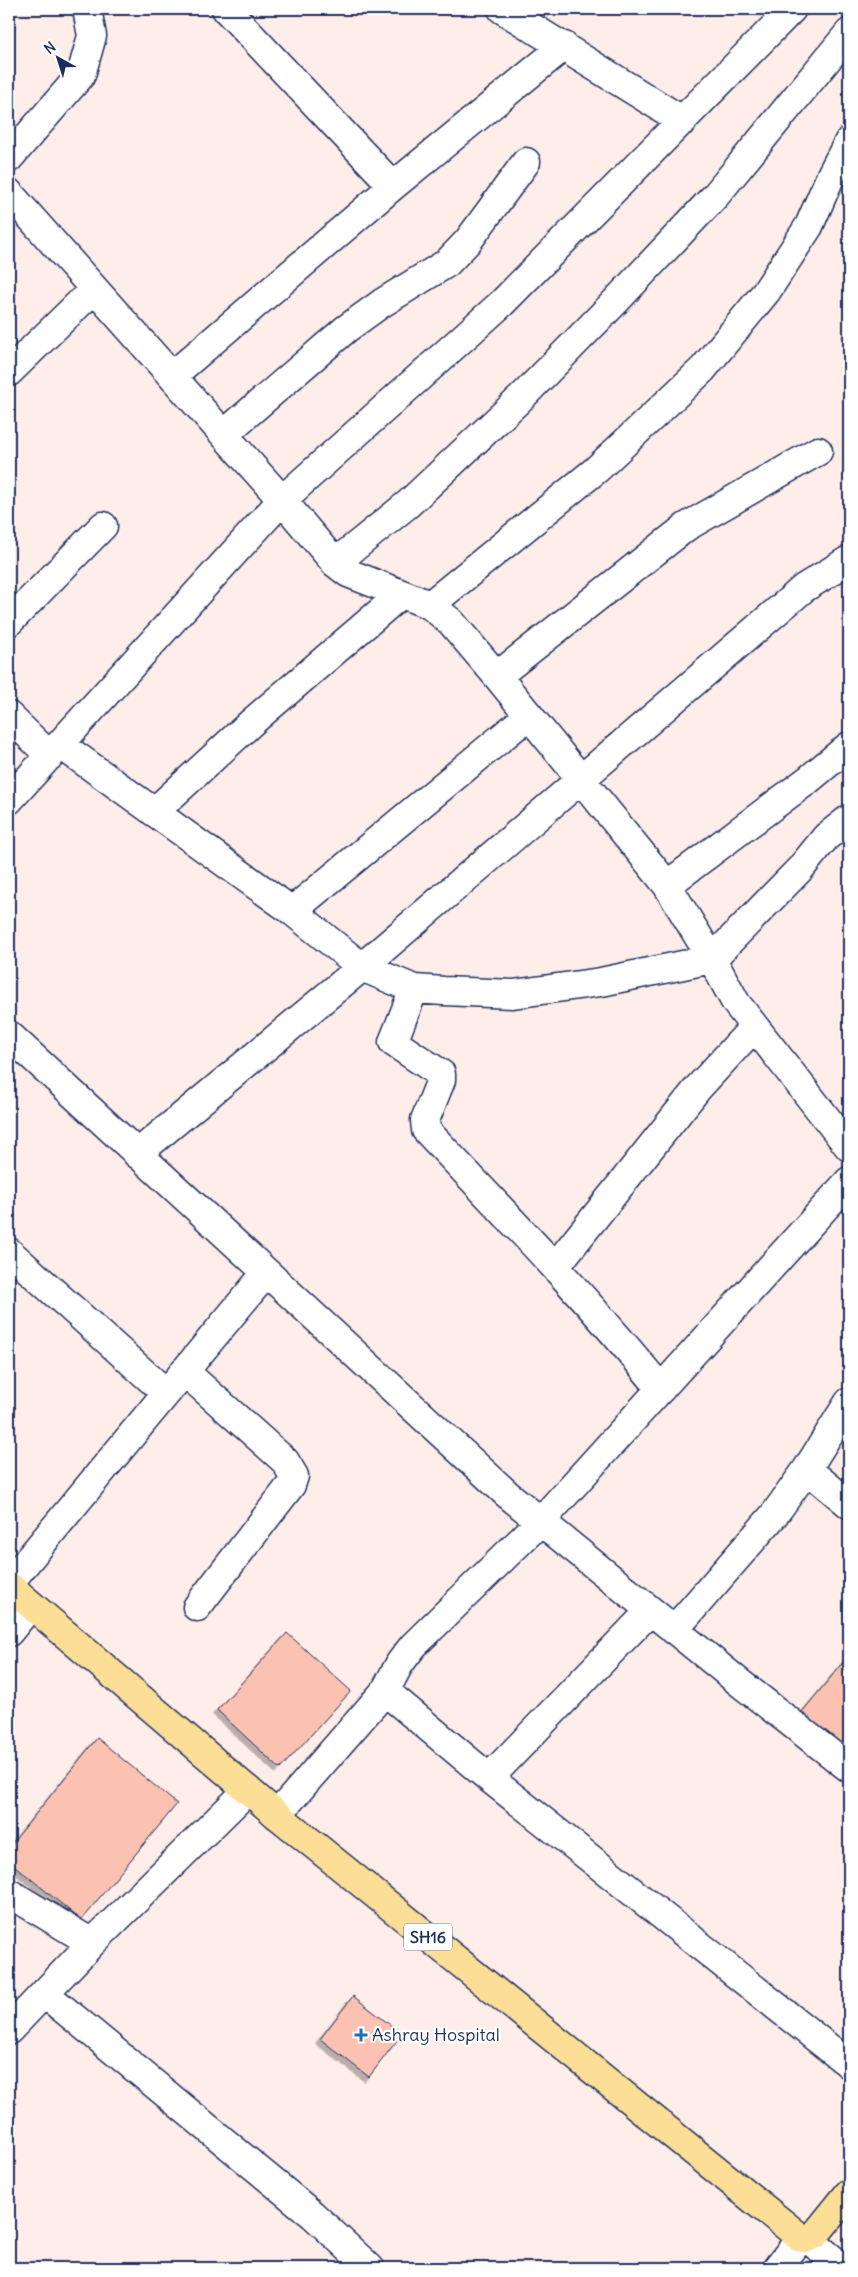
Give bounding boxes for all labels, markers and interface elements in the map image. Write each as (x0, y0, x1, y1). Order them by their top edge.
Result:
north arrow (32, 32, 82, 82)
text: N (40, 38, 59, 58)
road number: SH16 (404, 1924, 452, 1950)
place label: Ashray Hospital (372, 2023, 500, 2046)
marker: Ashray Hospital (354, 2028, 368, 2042)

